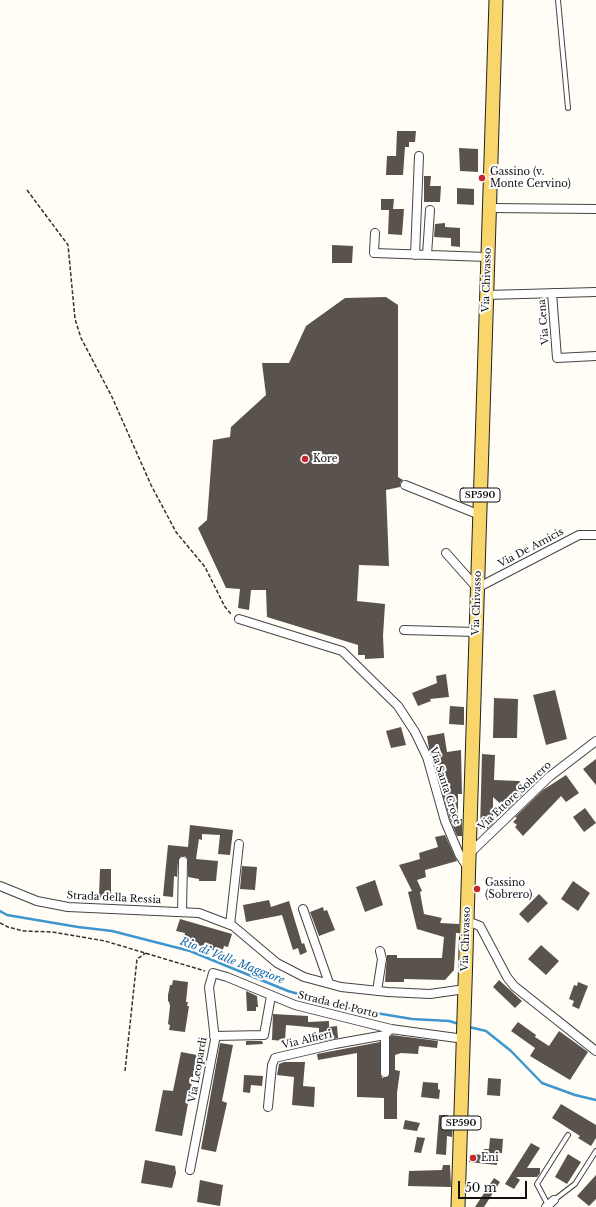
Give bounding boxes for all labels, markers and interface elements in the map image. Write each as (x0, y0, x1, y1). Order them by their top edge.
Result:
place label: Gassino (v. Monte Cervino) (490, 166, 571, 190)
marker: Gassino (v. Monte Cervino) (477, 173, 487, 183)
street label: Via Chivasso (480, 247, 494, 313)
street label: Via Cena (536, 299, 552, 345)
place label: Kore (313, 453, 337, 465)
marker: Kore (300, 454, 310, 464)
road number: SP590 (460, 488, 500, 502)
street label: Via De Amicis (496, 526, 566, 570)
street label: Via Chivasso (470, 570, 484, 636)
street label: Via Santa Croce (427, 746, 463, 826)
street label: Via Ettore Sobrero (476, 759, 554, 833)
place label: Gassino (Sobrero) (485, 877, 532, 900)
marker: Gassino (Sobrero) (472, 884, 482, 894)
street label: Strada della Ressia (66, 890, 162, 906)
street label: Via Chivasso (459, 906, 473, 972)
water label: Rio di Valle Maggiore (178, 935, 286, 987)
street label: Strada del Porto (297, 989, 379, 1021)
street label: Via Alfieri (281, 1028, 333, 1052)
street label: Via Leopardi (186, 1036, 210, 1104)
road number: SP590 (441, 1116, 481, 1130)
place label: Eni (481, 1152, 499, 1164)
marker: Eni (468, 1153, 478, 1163)
scale bar (460, 1173, 529, 1199)
text: 50 m (465, 1180, 497, 1195)

